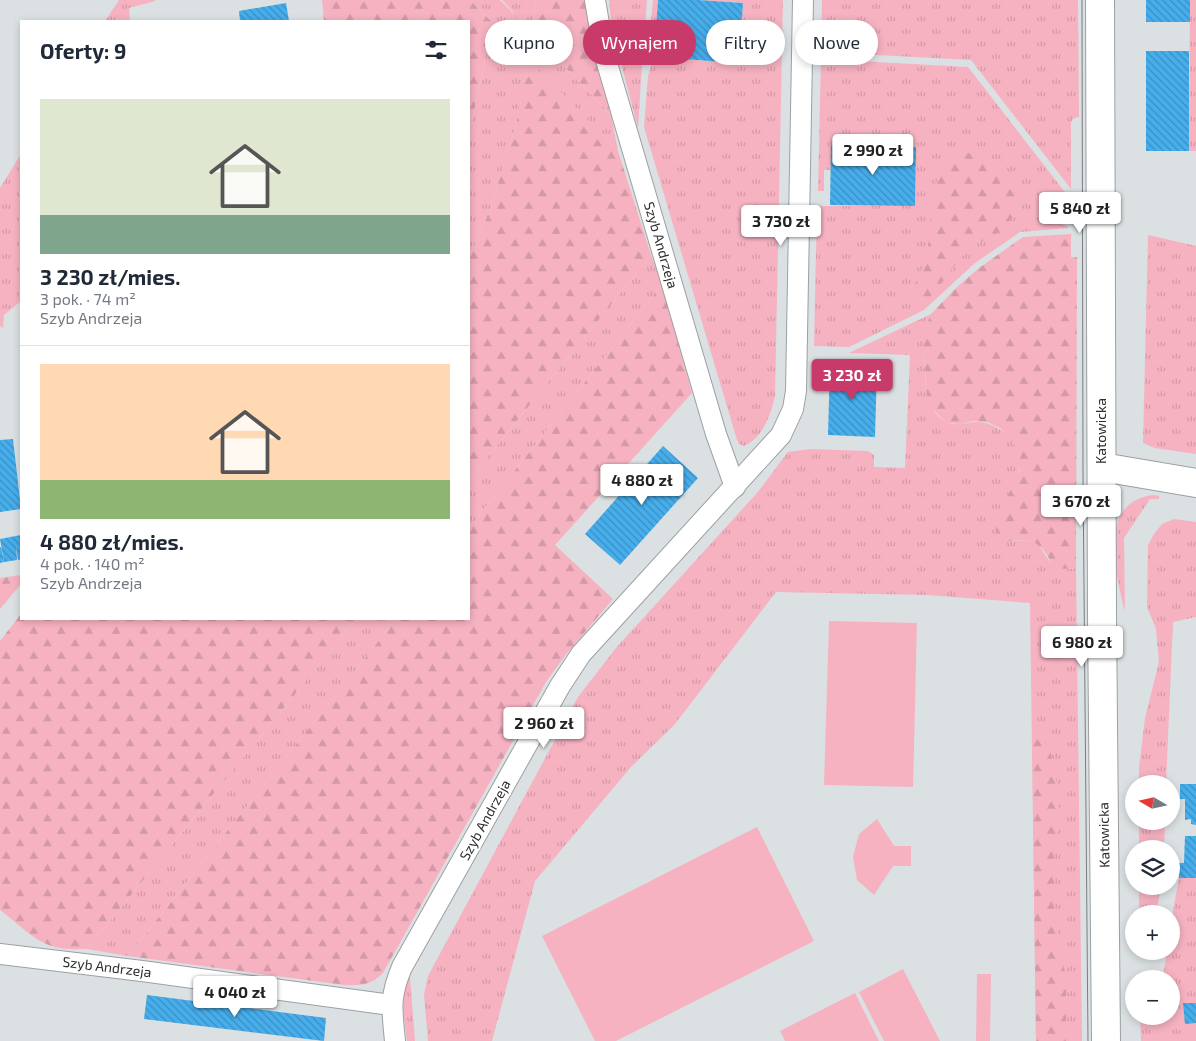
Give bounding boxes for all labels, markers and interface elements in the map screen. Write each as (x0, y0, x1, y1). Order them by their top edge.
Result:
chip: Kupno (485, 20, 573, 65)
chip: Wynajem (583, 20, 696, 65)
chip: Filtry (706, 20, 785, 65)
chip: Nowe (795, 20, 878, 65)
icon: filters (422, 36, 450, 64)
text: Oferty: 9 (40, 38, 126, 63)
icon: home (200, 131, 290, 221)
pin: 2 990 zł (821, 134, 925, 176)
text: 2 990 zł (843, 140, 903, 159)
pin: 5 840 zł (1028, 192, 1132, 234)
text: 5 840 zł (1050, 198, 1110, 217)
street label: Szyb Andrzeja (641, 200, 682, 290)
pin: 3 730 zł (729, 204, 833, 247)
text: 3 730 zł (752, 211, 810, 230)
text: 3 230 zł/mies. (40, 264, 180, 289)
text: 3 pok. · 74 m² (40, 289, 136, 308)
text: Szyb Andrzeja (40, 308, 142, 327)
pin: 3 230 zł (800, 358, 904, 401)
text: 3 230 zł (823, 365, 881, 384)
icon: home (200, 397, 290, 487)
street label: Katowicka (1092, 398, 1109, 464)
pin: 4 880 zł (590, 464, 694, 506)
text: 4 880 zł (611, 470, 673, 489)
pin: 3 670 zł (1029, 484, 1133, 527)
text: 3 670 zł (1052, 491, 1110, 510)
text: 4 880 zł/mies. (40, 529, 184, 554)
text: 4 pok. · 140 m² (40, 554, 145, 573)
text: Szyb Andrzeja (40, 573, 142, 592)
pin: 6 980 zł (1030, 626, 1134, 668)
text: 6 980 zł (1052, 632, 1112, 651)
pin: 2 960 zł (492, 706, 596, 749)
text: 2 960 zł (514, 713, 574, 732)
north arrow (1125, 775, 1180, 830)
map controls (1125, 775, 1180, 1025)
street label: Szyb Andrzeja (455, 777, 514, 863)
street label: Katowicka (1094, 802, 1113, 868)
button: layers (1125, 840, 1180, 895)
button: + (1125, 905, 1180, 960)
street label: Szyb Andrzeja (62, 953, 153, 980)
button: − (1125, 970, 1180, 1025)
pin: 4 040 zł (183, 976, 287, 1018)
text: 4 040 zł (204, 982, 266, 1001)

